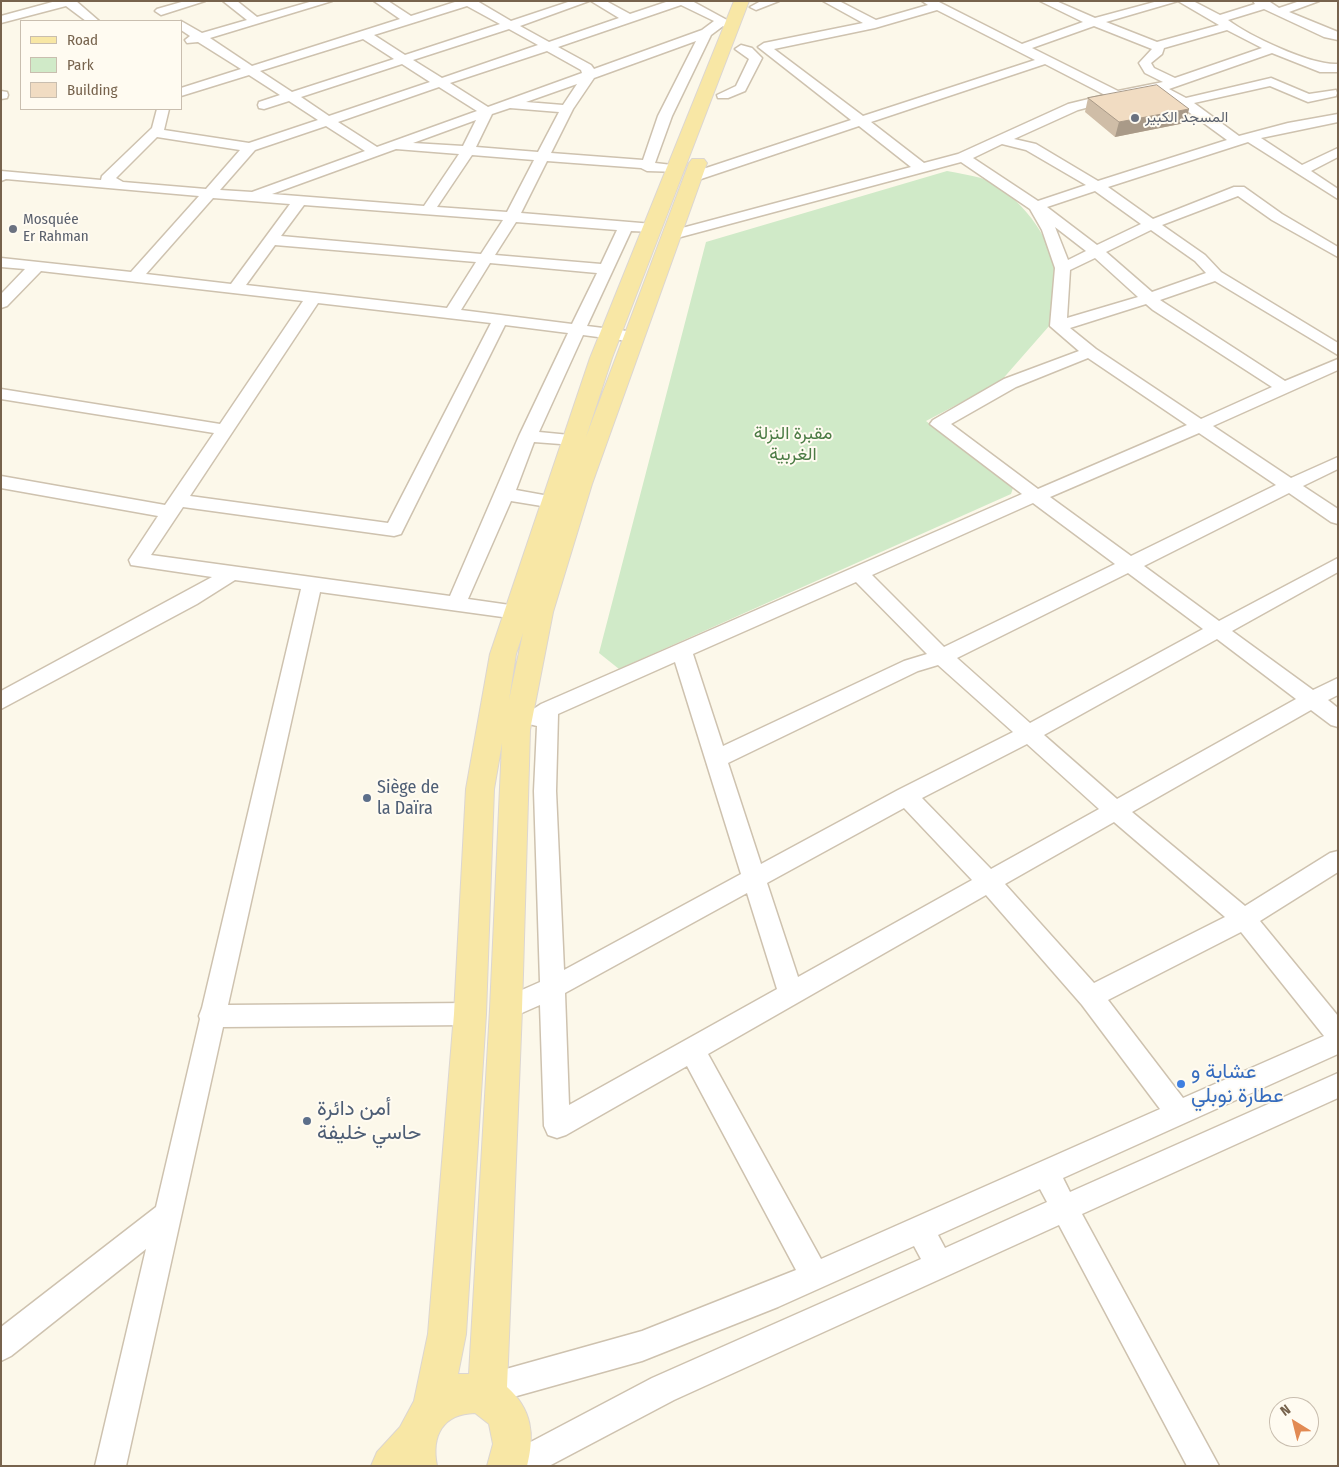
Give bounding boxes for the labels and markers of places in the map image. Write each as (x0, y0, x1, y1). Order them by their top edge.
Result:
place label: المسجد الكبير (1145, 109, 1228, 127)
marker: المسجد الكبير (1129, 112, 1141, 124)
place label: Mosquée Er Rahman (23, 211, 89, 246)
marker: Mosquée Er Rahman (7, 223, 19, 235)
place label: Siège de la Daïra (377, 777, 439, 820)
marker: Siège de la Daïra (361, 792, 373, 804)
place label: عشابة و عطارة نوبلي (1191, 1059, 1284, 1109)
marker: عشابة و عطارة نوبلي (1175, 1078, 1187, 1090)
place label: أمن دائرة حاسي خليفة (317, 1096, 421, 1146)
marker: أمن دائرة حاسي خليفة (301, 1115, 313, 1127)

